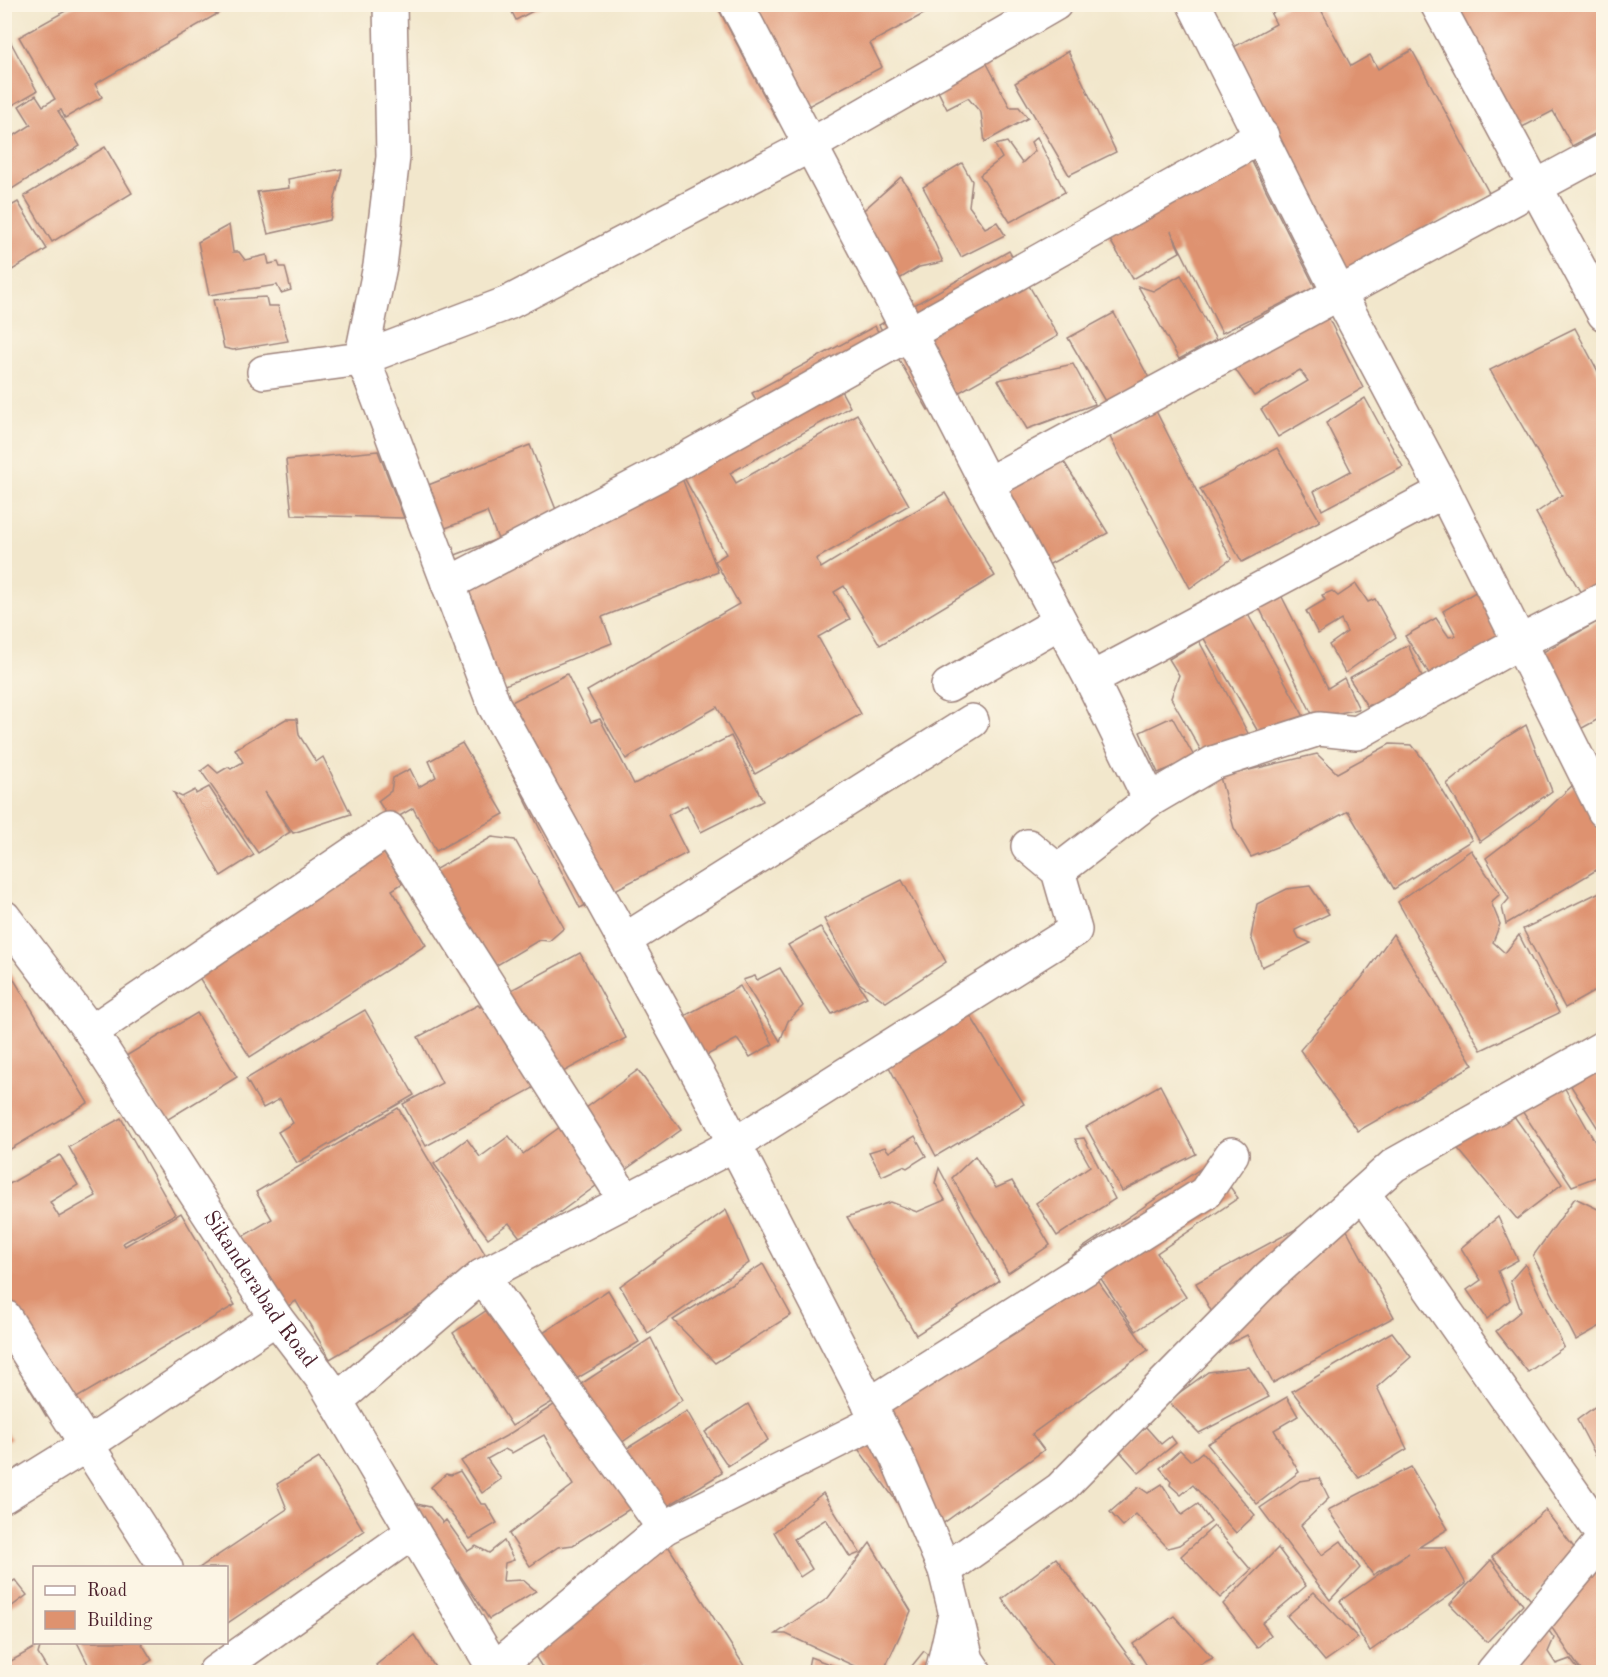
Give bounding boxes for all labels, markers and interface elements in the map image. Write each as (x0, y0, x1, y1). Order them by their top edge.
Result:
street label: Sikanderabad Road (199, 1207, 321, 1372)
legend (33, 1566, 228, 1644)
text: Road (87, 1582, 127, 1600)
text: Building (87, 1612, 153, 1630)

